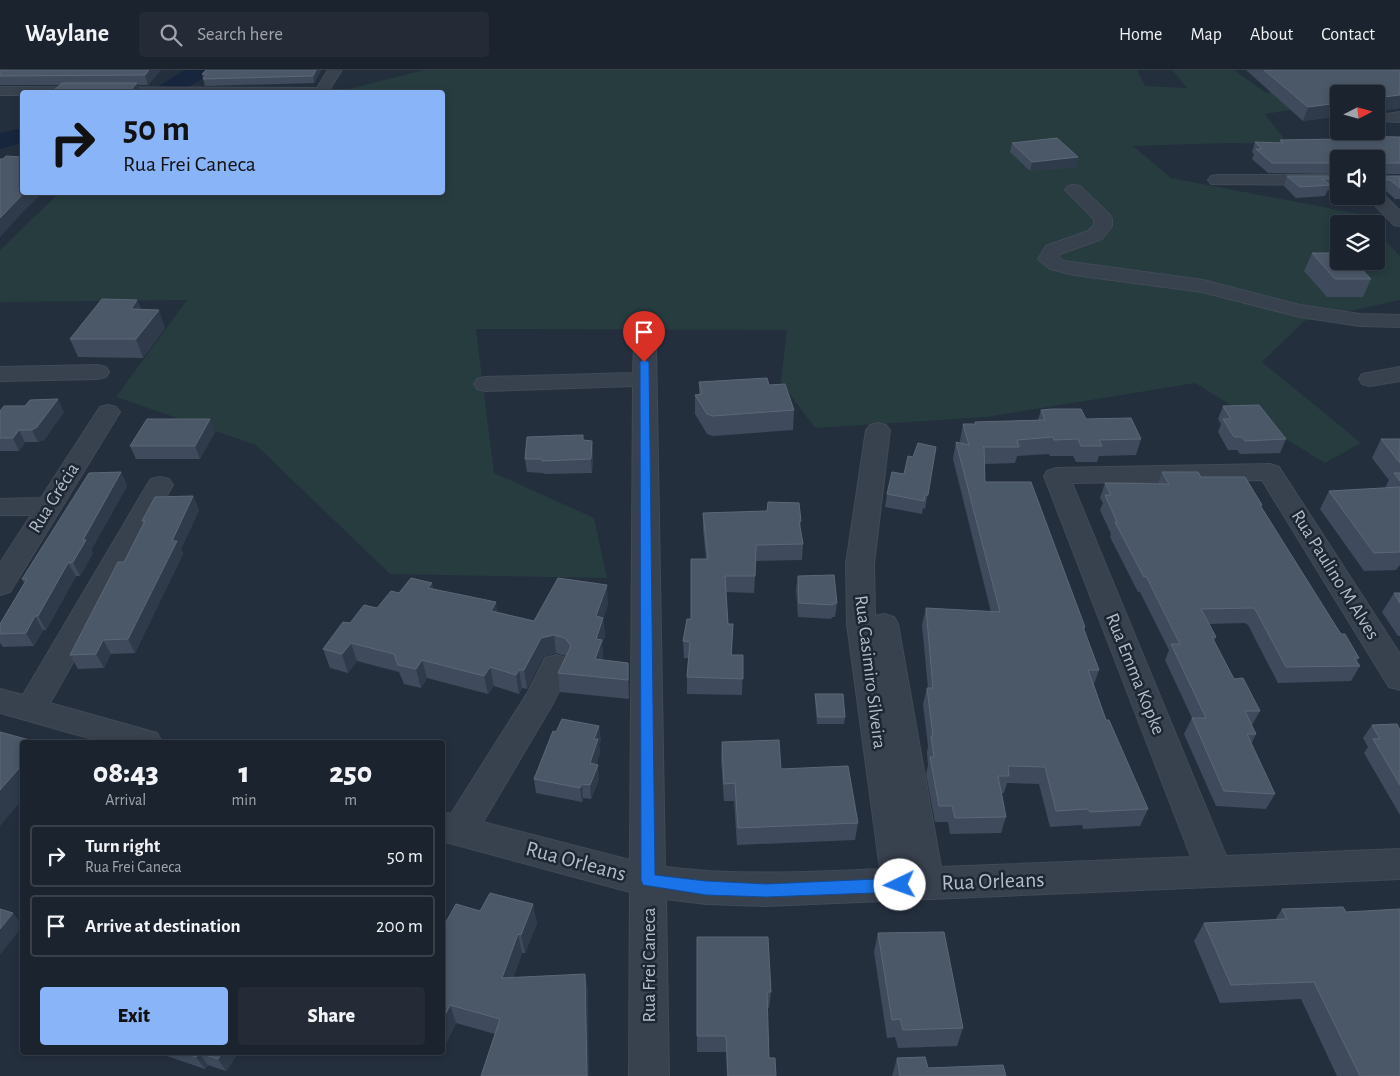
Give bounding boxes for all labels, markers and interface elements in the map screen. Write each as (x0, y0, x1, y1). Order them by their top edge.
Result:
search box (139, 12, 489, 57)
icon: search (157, 21, 185, 49)
text: Waylane (25, 22, 109, 46)
text: Search here (197, 25, 283, 44)
text: Home (1119, 26, 1162, 44)
text: Map (1190, 26, 1222, 44)
text: About (1250, 26, 1293, 44)
text: Contact (1321, 26, 1375, 44)
north arrow (1330, 85, 1385, 140)
map controls (1330, 85, 1385, 270)
icon: right (40, 110, 105, 175)
text: 50 m (123, 112, 190, 147)
button: sound (1330, 150, 1385, 205)
text: Rua Frei Caneca (123, 153, 256, 175)
button: layers (1330, 215, 1385, 270)
pin (623, 311, 665, 362)
icon: arrive (630, 318, 658, 346)
street label: Rua Grécia (25, 460, 83, 536)
street label: Rua Paulino M Alves (1288, 507, 1382, 643)
street label: Rua Casimiro Silveira (851, 594, 889, 750)
street label: Rua Emma Kopke (1102, 611, 1168, 737)
text: 08:43 (93, 758, 159, 788)
text: 1 (238, 758, 250, 788)
text: 250 (329, 758, 372, 788)
text: Arrival (105, 792, 146, 808)
text: min (232, 792, 256, 808)
text: m (344, 792, 357, 808)
text: Turn right (85, 837, 160, 856)
street label: Rua Orleans (523, 837, 629, 885)
icon: right (42, 842, 70, 870)
text: 50 m (387, 847, 423, 866)
position arrow (873, 858, 925, 910)
text: Rua Frei Caneca (85, 859, 182, 875)
street label: Rua Orleans (941, 868, 1045, 894)
street label: Rua Frei Caneca (640, 907, 659, 1022)
icon: arrive (42, 912, 70, 940)
text: Arrive at destination (85, 917, 241, 936)
text: 200 m (376, 917, 423, 936)
button: Exit (40, 987, 228, 1045)
button: Share (238, 987, 425, 1045)

